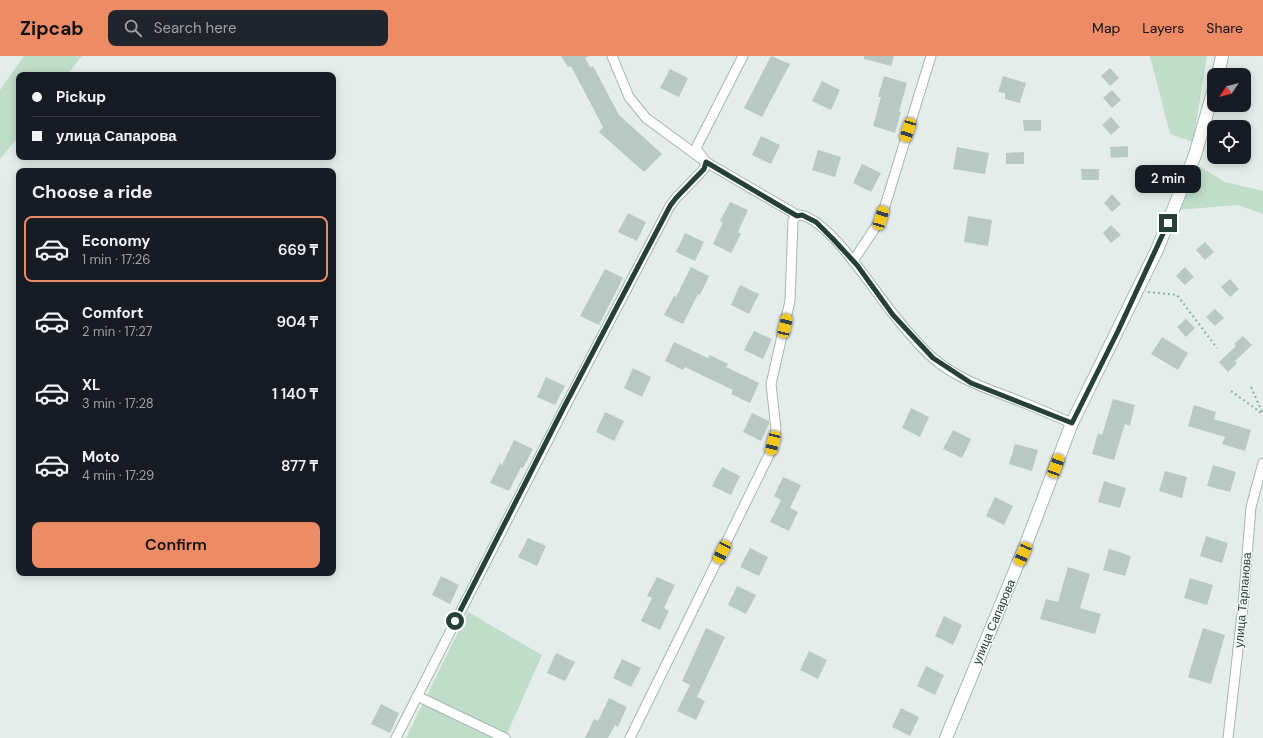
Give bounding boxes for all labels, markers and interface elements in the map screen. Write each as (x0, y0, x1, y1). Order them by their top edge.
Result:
search box (108, 10, 388, 46)
text: Zipcab (20, 16, 84, 41)
icon: search (122, 17, 144, 39)
text: Search here (154, 18, 237, 38)
text: Map (1092, 19, 1120, 37)
text: Layers (1142, 19, 1184, 37)
text: Share (1206, 19, 1243, 37)
north arrow (1207, 68, 1251, 112)
map controls (1207, 68, 1251, 164)
text: Pickup (56, 87, 106, 107)
car (899, 117, 917, 143)
button: locate (1207, 120, 1251, 164)
text: улица Сапарова (56, 126, 177, 146)
callout: 2 min (1135, 165, 1201, 193)
text: 2 min (1151, 170, 1185, 187)
text: Choose a ride (32, 180, 153, 204)
car (872, 205, 890, 231)
route end (1159, 214, 1177, 232)
icon: car (34, 231, 70, 267)
text: Economy (82, 231, 150, 251)
text: 669 ₸ (278, 240, 318, 260)
text: 1 min · 17:26 (82, 251, 150, 268)
icon: car (34, 303, 70, 339)
text: Comfort (82, 303, 143, 323)
text: 904 ₸ (277, 312, 318, 332)
car (776, 313, 794, 339)
text: 2 min · 17:27 (82, 323, 152, 340)
icon: car (34, 375, 70, 411)
text: XL (82, 375, 100, 395)
text: 1 140 ₸ (272, 384, 318, 404)
text: 3 min · 17:28 (82, 395, 154, 412)
car (764, 430, 782, 456)
icon: car (34, 447, 70, 483)
text: Moto (82, 447, 120, 467)
car (1046, 453, 1066, 479)
text: 877 ₸ (281, 456, 318, 476)
text: 4 min · 17:29 (82, 467, 154, 484)
button: Confirm (32, 522, 320, 568)
car (711, 539, 733, 565)
car (1013, 541, 1033, 567)
street label: улица Тарпанова (1231, 551, 1255, 648)
street label: улица Сапарова (969, 577, 1019, 667)
route start (446, 612, 464, 630)

